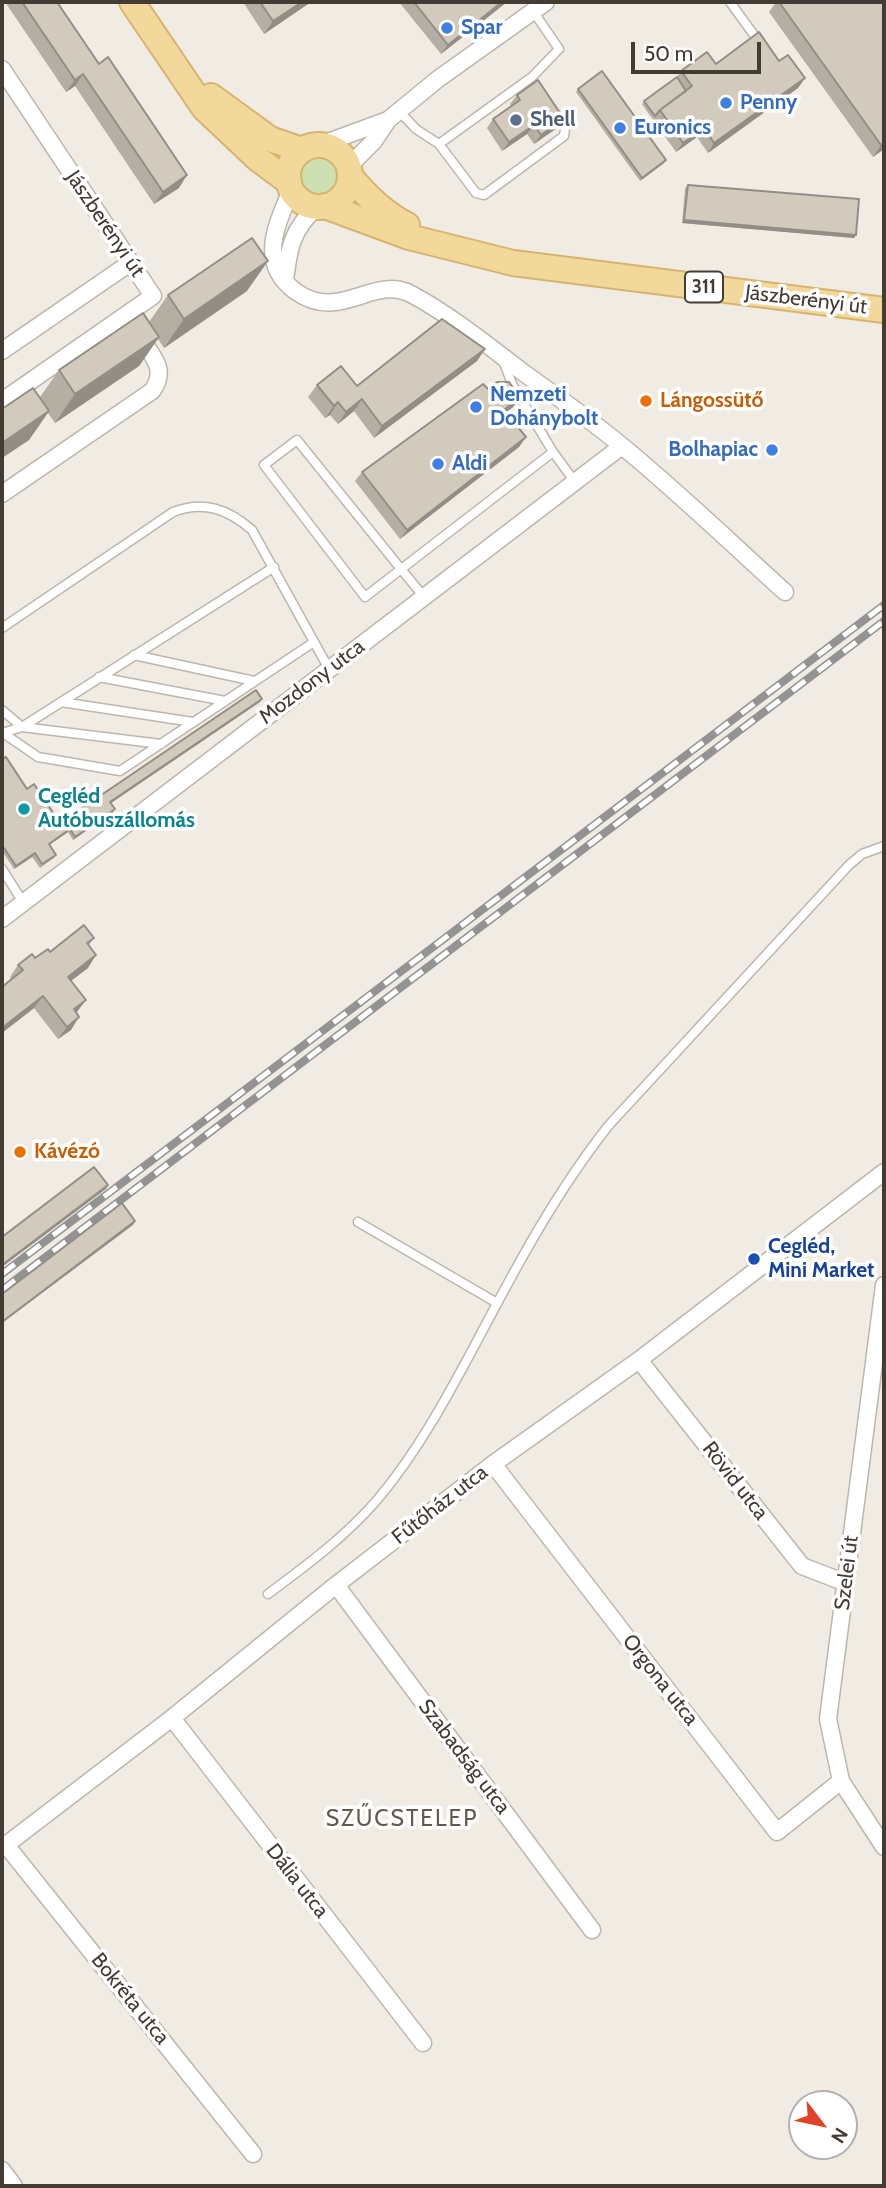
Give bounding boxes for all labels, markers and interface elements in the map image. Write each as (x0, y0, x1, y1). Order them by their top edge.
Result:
place label: Spar (461, 15, 502, 41)
marker: Spar (439, 20, 455, 36)
scale bar (634, 28, 764, 72)
text: 50 m (644, 41, 693, 66)
place label: Penny (740, 90, 797, 116)
marker: Penny (718, 95, 734, 111)
place label: Shell (530, 107, 575, 133)
marker: Shell (508, 112, 524, 128)
place label: Euronics (634, 115, 711, 141)
marker: Euronics (612, 120, 628, 136)
street label: Jászberényi út (60, 166, 150, 282)
road number: 311 (685, 272, 723, 302)
street label: Jászberényi út (744, 280, 868, 320)
place label: Nemzeti Dohánybolt (490, 382, 598, 432)
place label: Lángossütő (660, 388, 764, 414)
marker: Lángossütő (638, 393, 654, 409)
marker: Nemzeti Dohánybolt (468, 399, 484, 415)
place label: Bolhapiac (668, 437, 758, 463)
marker: Bolhapiac (764, 442, 780, 458)
place label: Aldi (452, 451, 487, 477)
marker: Aldi (430, 456, 446, 472)
street label: Mozdony utca (254, 634, 370, 730)
place label: Cegléd Autóbuszállomás (38, 784, 195, 834)
marker: Cegléd Autóbuszállomás (16, 801, 32, 817)
place label: Kávézó (34, 1139, 100, 1165)
marker: Kávézó (12, 1144, 28, 1160)
place label: Cegléd, Mini Market (768, 1234, 874, 1284)
marker: Cegléd, Mini Market (746, 1251, 762, 1267)
street label: Rövid utca (697, 1437, 773, 1525)
street label: Fűtőház utca (387, 1460, 493, 1550)
street label: Szelei út (830, 1534, 864, 1612)
street label: Orgona utca (617, 1629, 703, 1731)
street label: Szabadság utca (413, 1695, 515, 1819)
district label: SZŰCSTELEP (327, 1805, 477, 1833)
street label: Dália utca (260, 1839, 334, 1923)
street label: Bokréta utca (86, 1948, 174, 2050)
north arrow (788, 2090, 858, 2160)
text: N (826, 2124, 853, 2147)

